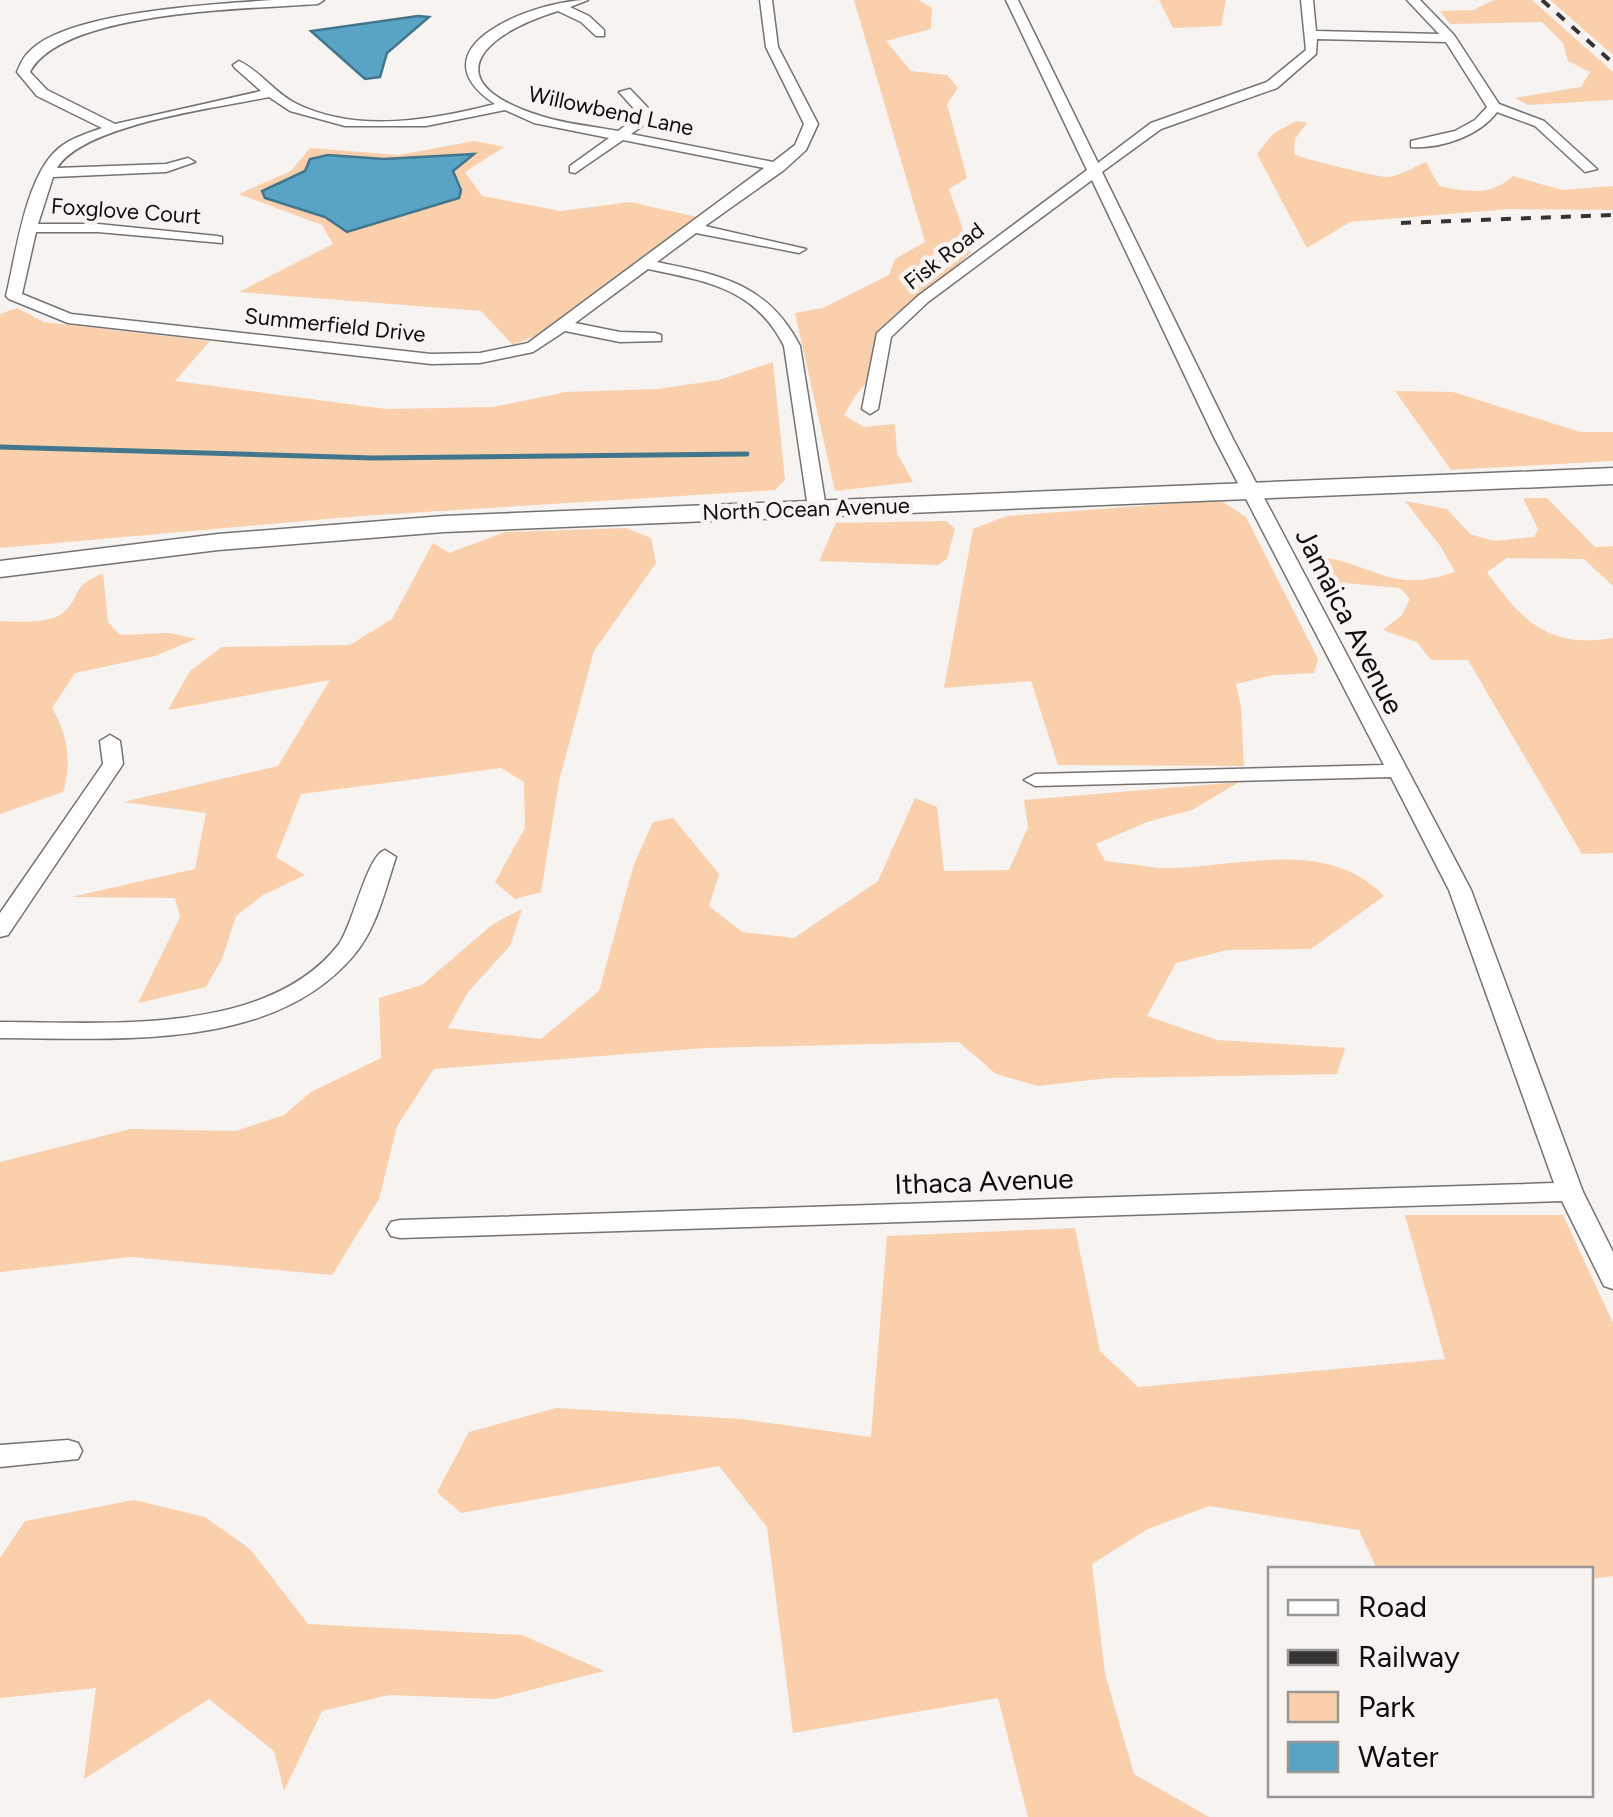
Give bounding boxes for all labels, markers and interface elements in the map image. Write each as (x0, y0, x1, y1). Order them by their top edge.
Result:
street label: Willowbend Lane (526, 80, 696, 142)
street label: Foxglove Court (50, 192, 202, 230)
street label: Fisk Road (899, 216, 989, 296)
street label: Summerfield Drive (243, 302, 427, 348)
street label: North Ocean Avenue (702, 492, 910, 526)
street label: Jamaica Avenue (1288, 522, 1412, 720)
street label: Ithaca Avenue (894, 1161, 1074, 1201)
legend (1268, 1567, 1593, 1797)
text: Road (1358, 1588, 1427, 1625)
text: Railway (1358, 1638, 1460, 1675)
text: Park (1358, 1688, 1416, 1725)
text: Water (1358, 1738, 1439, 1775)

